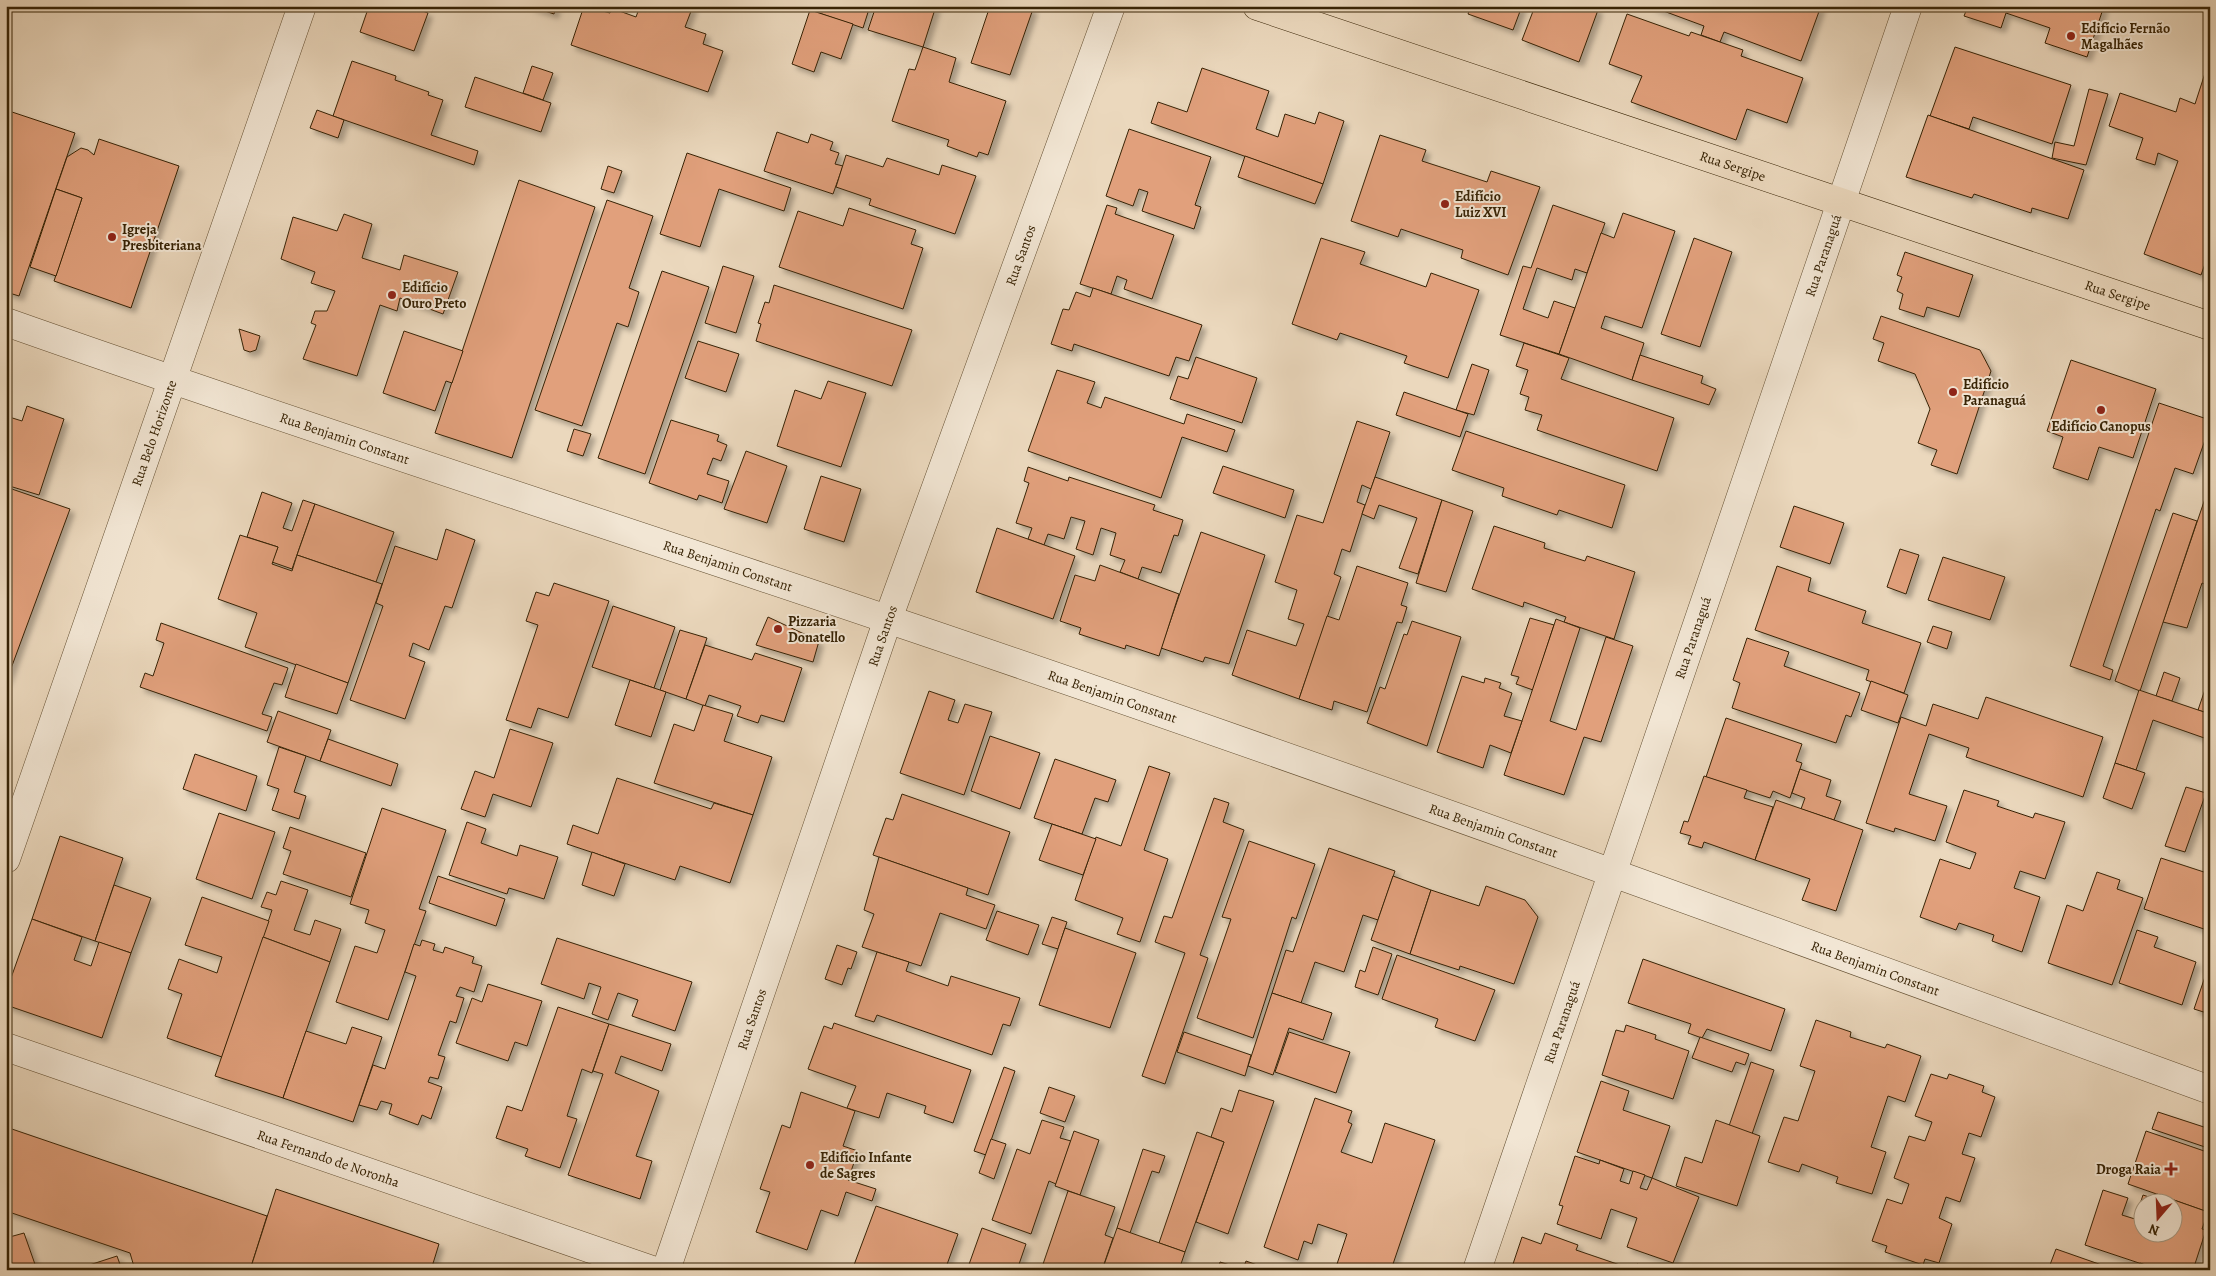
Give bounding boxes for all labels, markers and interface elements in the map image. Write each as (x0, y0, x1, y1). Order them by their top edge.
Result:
place label: Edifício Fernão Magalhães (2081, 19, 2170, 54)
marker: Edifício Fernão Magalhães (2065, 30, 2077, 42)
street label: Rua Sergipe (1697, 146, 1768, 186)
place label: Edifício Luiz XVI (1455, 187, 1506, 222)
marker: Edifício Luiz XVI (1439, 198, 1451, 210)
street label: Rua Paranaguá (1800, 211, 1846, 299)
place label: Igreja Presbiteriana (122, 220, 202, 255)
street label: Rua Santos (1001, 222, 1040, 288)
marker: Igreja Presbiteriana (106, 231, 118, 243)
street label: Rua Sergipe (2082, 275, 2153, 315)
place label: Edifício Ouro Preto (402, 278, 466, 313)
marker: Edifício Ouro Preto (386, 289, 398, 301)
place label: Edifício Paranaguá (1963, 375, 2026, 410)
street label: Rua Belo Horizonte (127, 377, 181, 489)
marker: Edifício Paranaguá (1947, 386, 1959, 398)
marker: Edifício Canopus (2095, 404, 2107, 416)
street label: Rua Benjamin Constant (277, 408, 412, 469)
place label: Edifício Canopus (2051, 417, 2151, 436)
street label: Rua Benjamin Constant (661, 535, 796, 596)
street label: Rua Paranaguá (1670, 593, 1716, 682)
street label: Rua Santos (863, 603, 902, 669)
place label: Pizzaria Donatello (788, 612, 845, 647)
marker: Pizzaria Donatello (772, 623, 784, 635)
street label: Rua Benjamin Constant (1045, 665, 1180, 727)
street label: Rua Benjamin Constant (1427, 798, 1561, 862)
street label: Rua Benjamin Constant (1808, 936, 1943, 1000)
street label: Rua Paranaguá (1539, 978, 1585, 1066)
street label: Rua Santos (732, 986, 771, 1052)
street label: Rua Fernando de Noronha (254, 1125, 403, 1192)
place label: Edifício Infante de Sagres (820, 1148, 912, 1183)
marker: Edifício Infante de Sagres (804, 1159, 816, 1171)
place label: Droga Raia (2096, 1160, 2161, 1179)
marker: Droga Raia (2165, 1163, 2177, 1175)
north arrow (2134, 1194, 2184, 1244)
text: N (2146, 1219, 2162, 1240)

